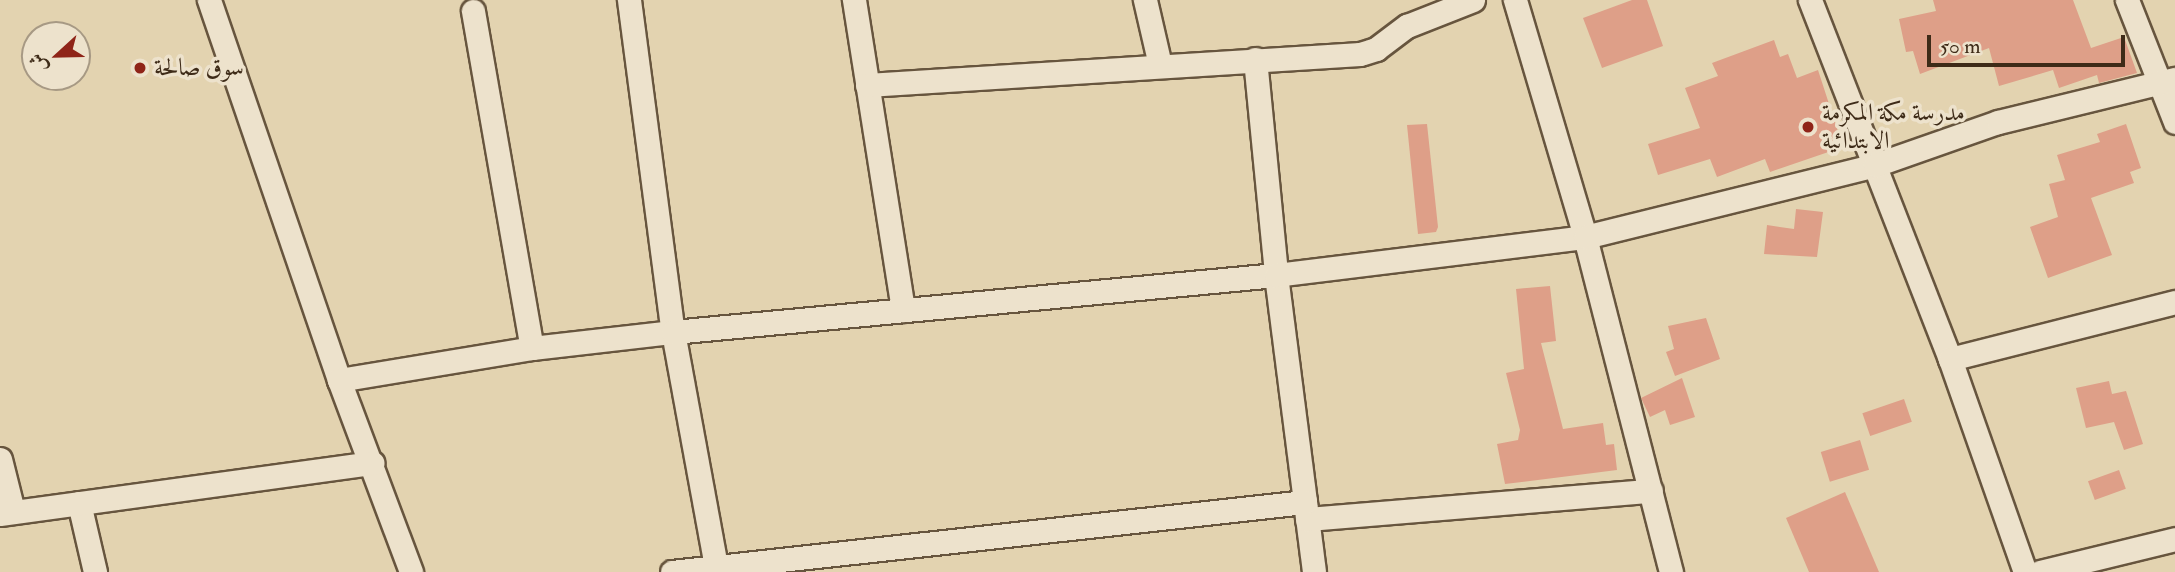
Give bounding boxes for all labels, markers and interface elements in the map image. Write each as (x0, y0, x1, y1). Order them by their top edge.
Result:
north arrow (21, 21, 91, 91)
scale bar (1930, 21, 2128, 65)
text: 50 m (1940, 33, 1981, 60)
text: ش (24, 50, 53, 76)
place label: سوق صالحة (154, 54, 244, 82)
marker: سوق صالحة (132, 60, 148, 76)
place label: مدرسة مكة المكرمة الابتدائية (1822, 99, 1965, 155)
marker: مدرسة مكة المكرمة الابتدائية (1800, 119, 1816, 135)

